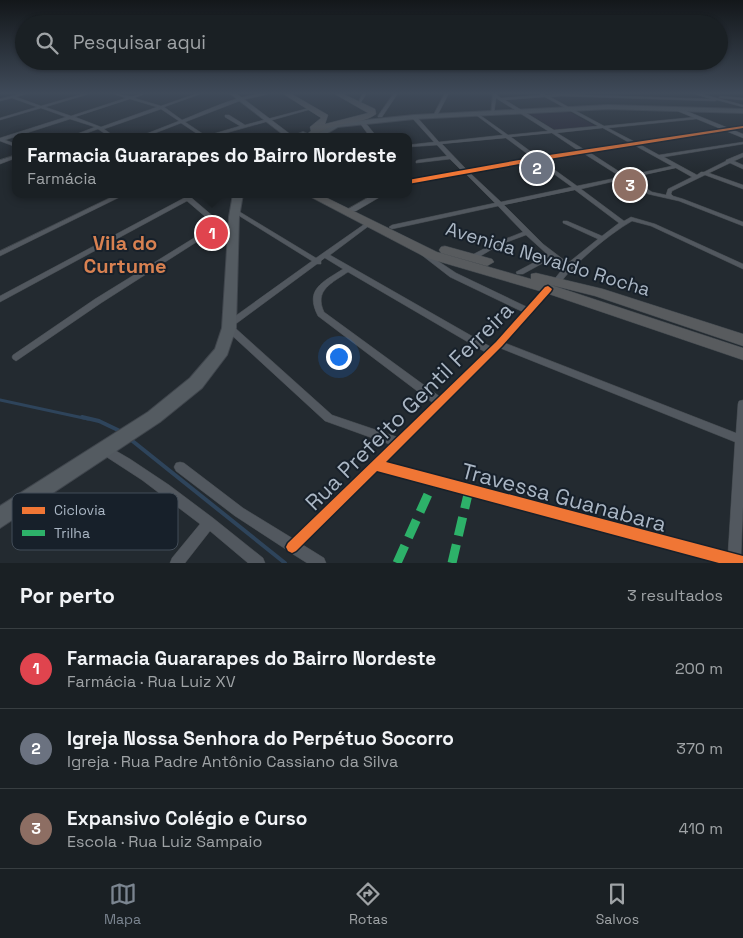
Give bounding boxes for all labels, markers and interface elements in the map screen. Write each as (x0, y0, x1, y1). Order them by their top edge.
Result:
search box (15, 15, 728, 70)
icon: search (33, 29, 61, 57)
text: Pesquisar aqui (73, 30, 206, 55)
popup (12, 133, 412, 198)
text: Farmacia Guararapes do Bairro Nordeste (27, 143, 397, 168)
pin: 2 (521, 149, 553, 187)
pin: 3 (614, 166, 646, 204)
text: Farmácia (27, 168, 97, 189)
pin: 1 (196, 214, 228, 252)
street label: Avenida Nevaldo Rocha (443, 216, 653, 302)
district label: Vila do Curtume (83, 230, 167, 279)
street label: Rua Prefeito Gentil Ferreira (299, 296, 519, 516)
your location (326, 344, 352, 370)
street label: Travessa Guanabara (458, 456, 670, 538)
legend (12, 493, 178, 550)
text: Ciclovia (54, 501, 106, 519)
text: Trilha (54, 524, 90, 542)
text: Por perto (20, 582, 115, 609)
text: 3 resultados (627, 585, 723, 606)
text: Farmacia Guararapes do Bairro Nordeste (67, 646, 436, 671)
text: 1 (32, 658, 40, 679)
text: 200 m (675, 658, 723, 679)
text: Farmácia · Rua Luiz XV (67, 671, 236, 692)
text: Igreja Nossa Senhora do Perpétuo Socorro (67, 726, 454, 751)
text: 2 (31, 738, 41, 759)
text: 370 m (676, 738, 723, 759)
text: Igreja · Rua Padre Antônio Cassiano da Silva (67, 751, 398, 772)
text: Expansivo Colégio e Curso (67, 806, 307, 831)
text: 3 (31, 818, 41, 839)
text: 410 m (679, 818, 723, 839)
text: Escola · Rua Luiz Sampaio (67, 831, 262, 852)
tab: Mapa (104, 880, 141, 928)
tab: Rotas (349, 880, 388, 928)
tab: Salvos (596, 880, 639, 928)

